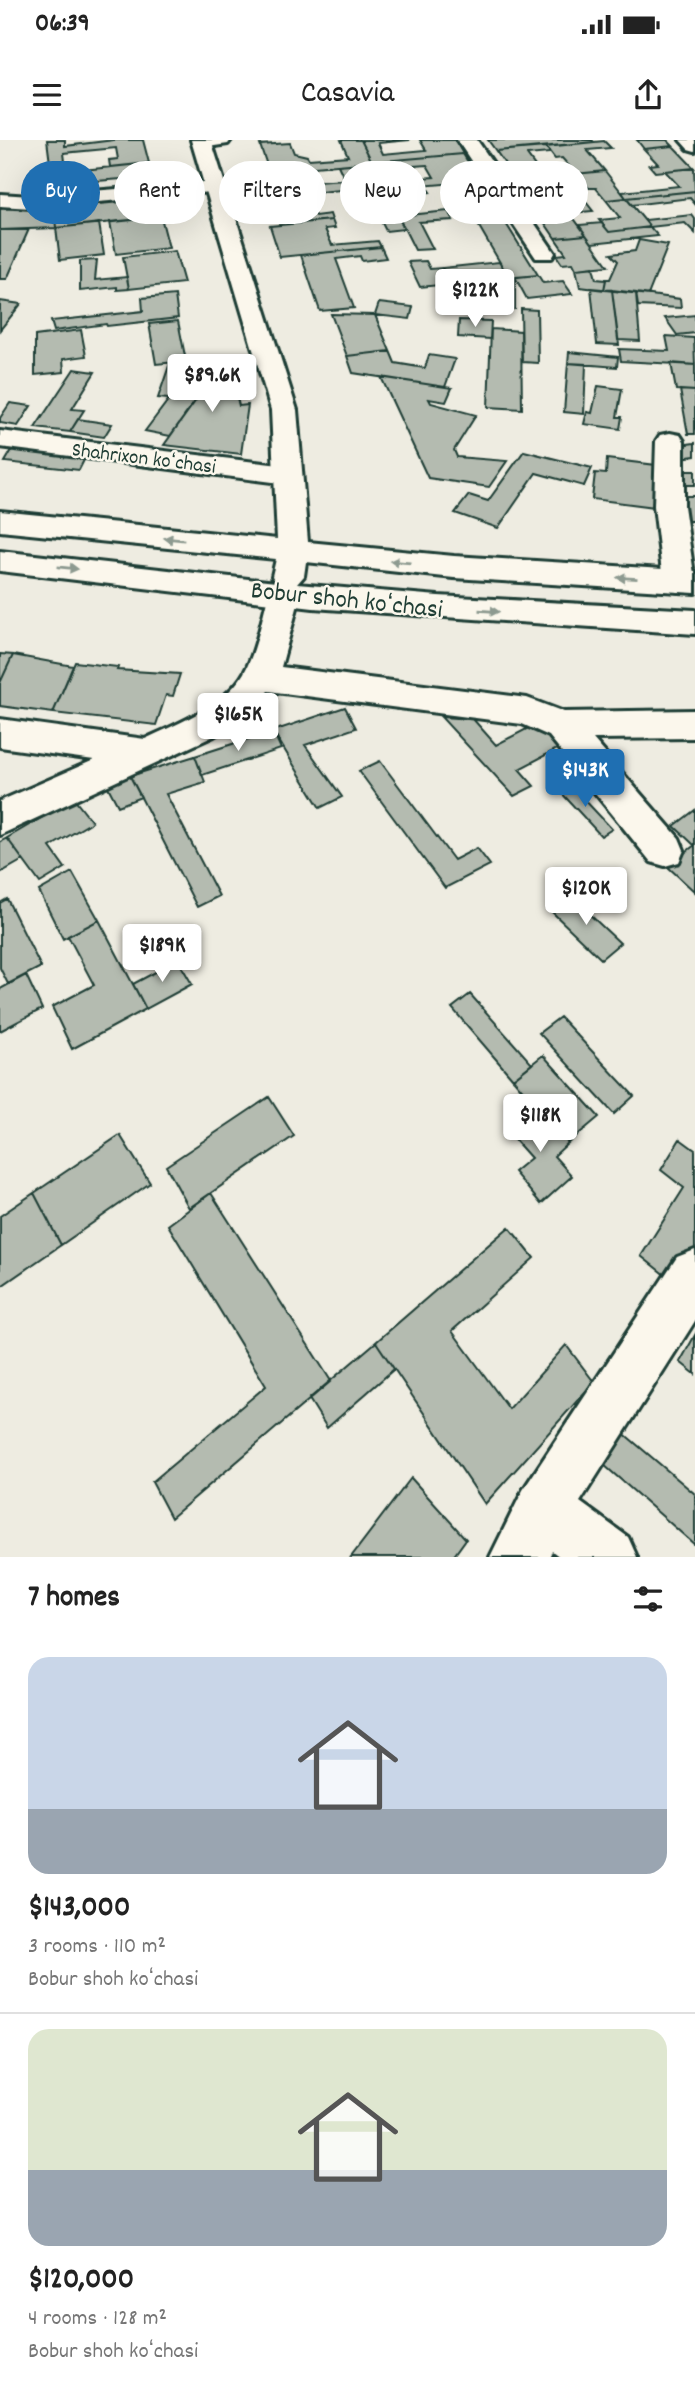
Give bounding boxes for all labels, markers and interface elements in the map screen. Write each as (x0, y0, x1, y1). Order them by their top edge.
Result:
text: 06:39 (35, 6, 90, 43)
text: Casavia (301, 72, 394, 118)
icon: menu (28, 76, 66, 114)
icon: share (629, 76, 667, 114)
chip: Buy (21, 161, 100, 224)
chip: Rent (114, 161, 205, 224)
chip: Filters (219, 161, 326, 224)
chip: New (340, 161, 426, 224)
chip: Apartment (440, 161, 588, 224)
pin: $122K (426, 270, 524, 329)
text: $122K (451, 275, 499, 308)
pin: $89.6K (155, 355, 269, 414)
text: $89.6K (183, 360, 241, 393)
street label: Shahrixon koʻchasi (70, 436, 217, 484)
one-way arrow (162, 534, 184, 545)
one-way arrow (389, 556, 411, 567)
one-way arrow (57, 563, 79, 574)
one-way arrow (616, 572, 638, 583)
street label: Bobur shoh koʻchasi (249, 573, 445, 630)
one-way arrow (478, 605, 500, 616)
pin: $165K (189, 694, 287, 753)
text: $165K (213, 699, 263, 732)
pin: $143K (536, 750, 634, 809)
text: $143K (561, 755, 609, 788)
pin: $120K (537, 868, 635, 927)
text: $120K (561, 873, 611, 906)
pin: $189K (113, 924, 211, 984)
text: $189K (138, 930, 186, 963)
pin: $118K (491, 1094, 589, 1154)
text: $118K (519, 1100, 561, 1133)
text: 7 homes (28, 1578, 120, 1621)
icon: filters (629, 1580, 667, 1618)
icon: home (285, 1702, 411, 1828)
text: $143,000 (28, 1888, 130, 1931)
text: 3 rooms · 110 m² (28, 1931, 166, 1964)
text: Bobur shoh koʻchasi (28, 1964, 198, 1997)
icon: home (285, 2074, 411, 2200)
text: $120,000 (28, 2260, 134, 2303)
text: 4 rooms · 128 m² (28, 2303, 167, 2336)
text: Bobur shoh koʻchasi (28, 2336, 198, 2369)

